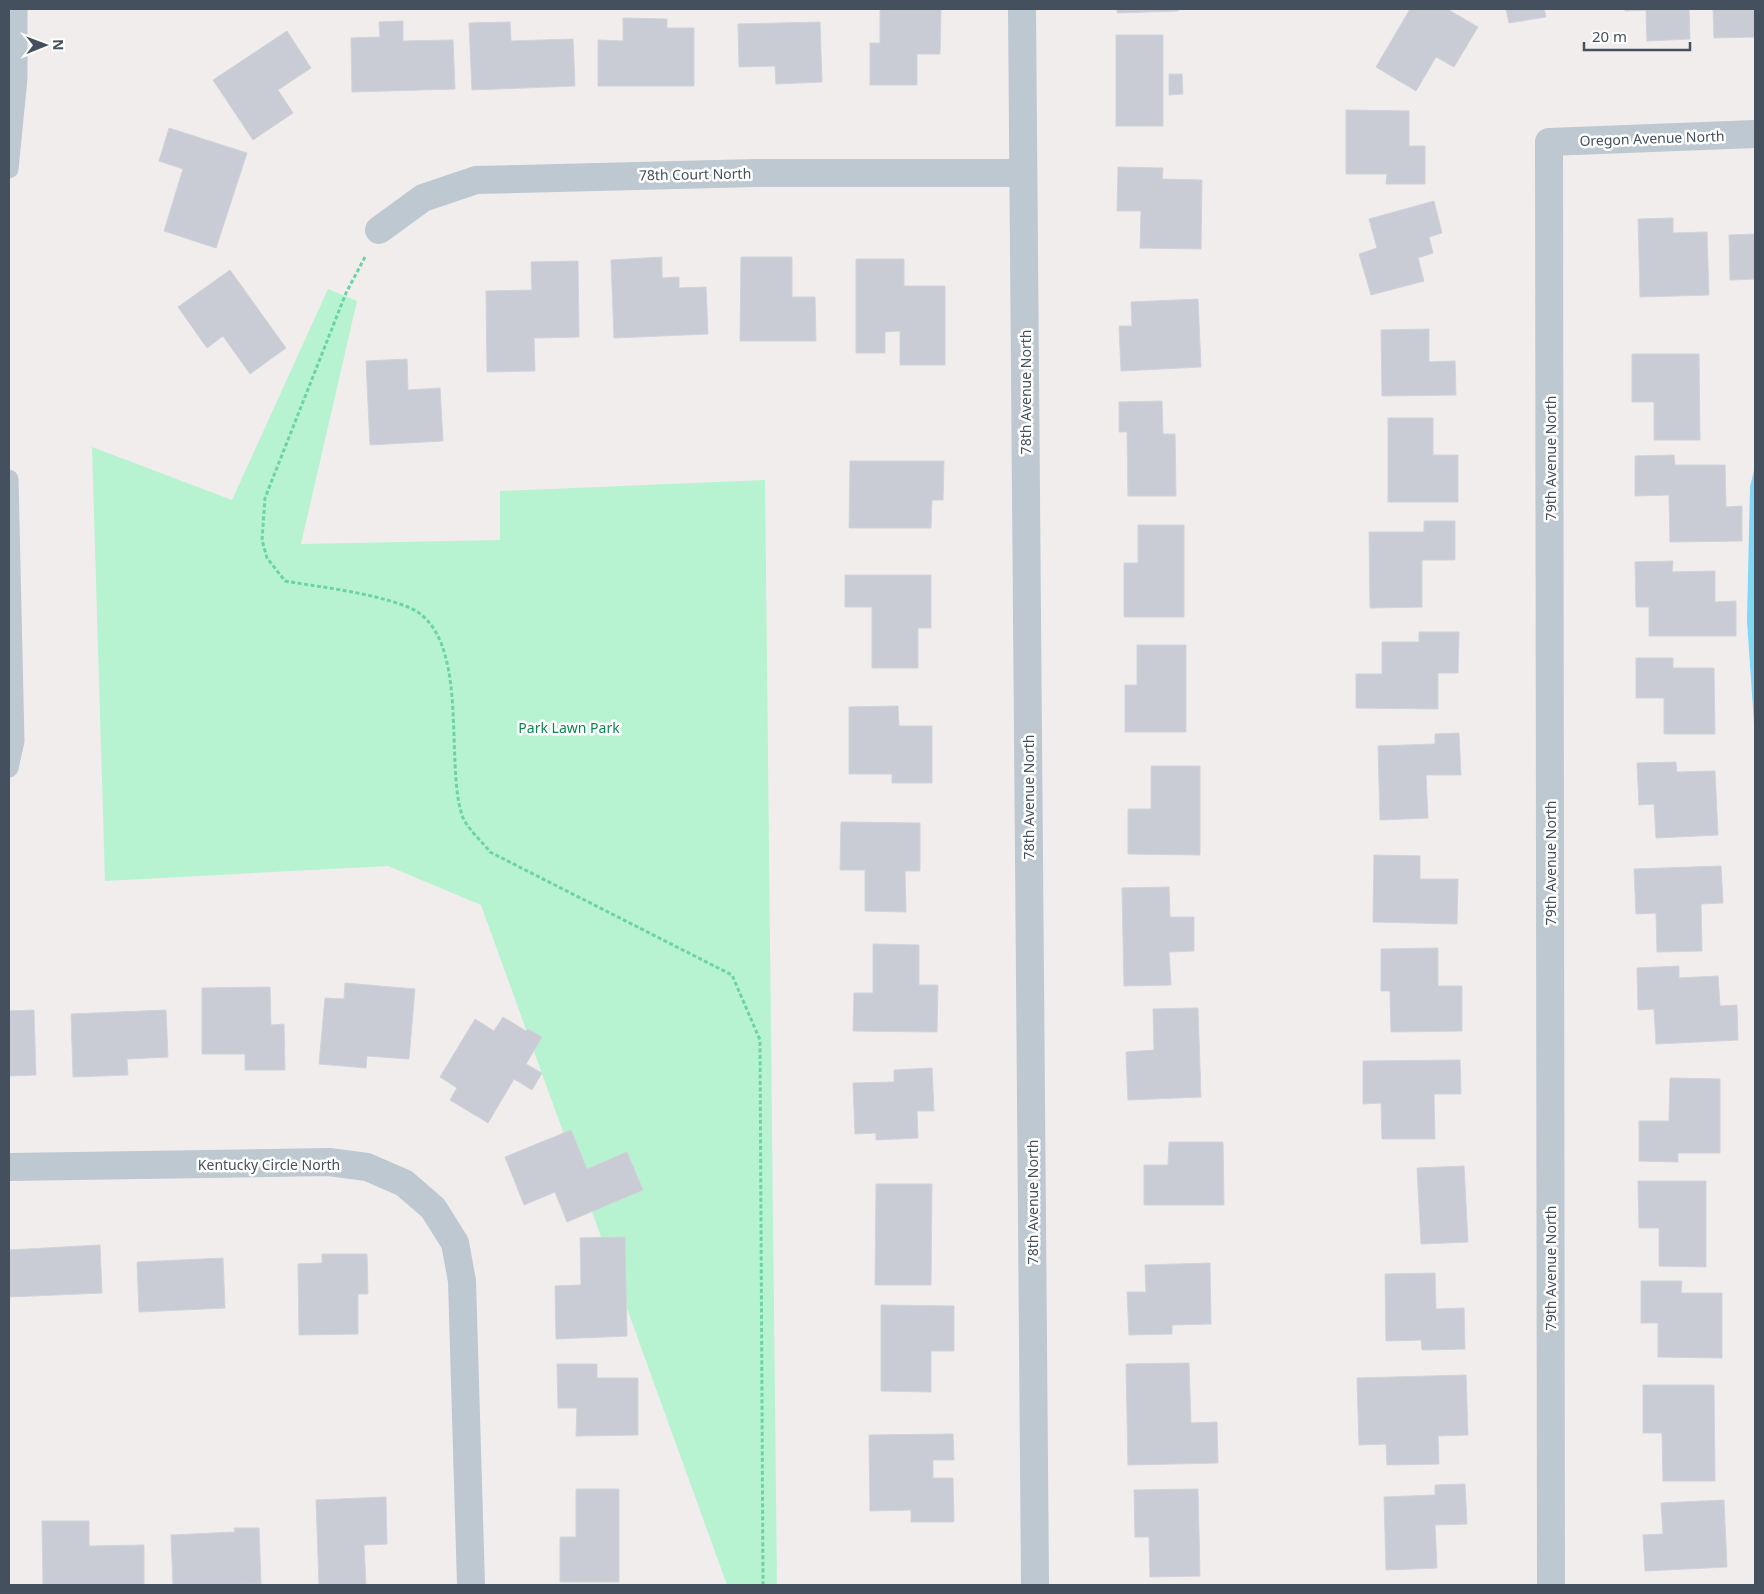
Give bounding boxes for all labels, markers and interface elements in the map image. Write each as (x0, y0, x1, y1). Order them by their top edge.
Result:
north arrow (20, 20, 70, 70)
scale bar (1584, 20, 1690, 52)
text: 20 m (1592, 26, 1627, 46)
text: N (49, 39, 68, 51)
street label: Oregon Avenue North (1579, 126, 1725, 150)
street label: 78th Court North (639, 164, 751, 184)
street label: 78th Avenue North (1016, 330, 1035, 454)
street label: 79th Avenue North (1541, 396, 1560, 520)
park label: Park Lawn Park (518, 718, 620, 737)
street label: 78th Avenue North (1019, 735, 1038, 859)
street label: 79th Avenue North (1541, 801, 1560, 925)
street label: 78th Avenue North (1023, 1140, 1042, 1264)
street label: Kentucky Circle North (198, 1155, 340, 1174)
street label: 79th Avenue North (1541, 1206, 1560, 1330)

